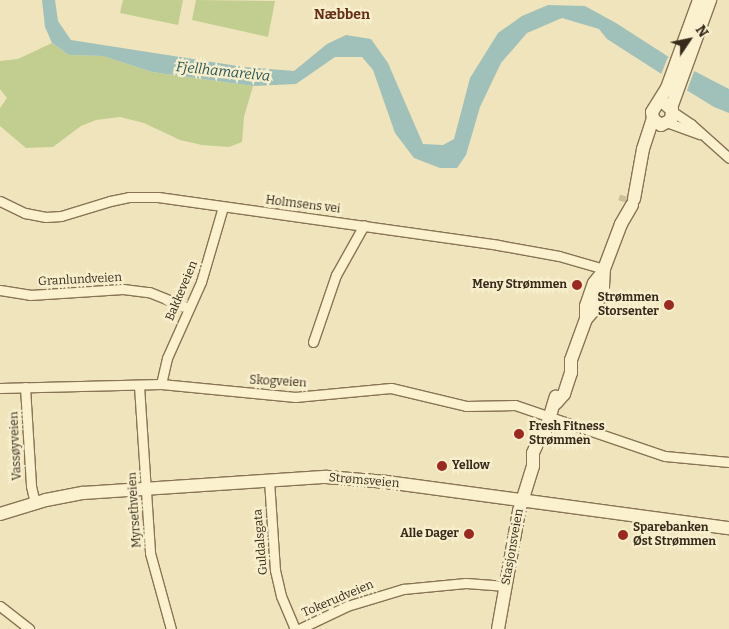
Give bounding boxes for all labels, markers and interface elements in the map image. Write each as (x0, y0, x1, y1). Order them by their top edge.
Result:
district label: Næbben (314, 7, 370, 23)
north arrow (664, 15, 714, 65)
text: N (692, 22, 712, 41)
water label: Fjellhamarelva (175, 59, 271, 85)
street label: Holmsens vei (265, 193, 341, 217)
street label: Bakkeveien (163, 259, 201, 323)
street label: Granlundveien (38, 271, 122, 289)
place label: Meny Strømmen (472, 278, 567, 292)
marker: Meny Strømmen (571, 279, 583, 291)
place label: Strømmen Storsenter (598, 291, 659, 319)
marker: Strømmen Storsenter (663, 299, 675, 311)
street label: Skogveien (249, 373, 307, 391)
street label: Vassøyveien (7, 411, 25, 481)
place label: Fresh Fitness Strømmen (529, 420, 605, 448)
marker: Fresh Fitness Strømmen (513, 428, 525, 440)
place label: Yellow (452, 459, 490, 473)
marker: Yellow (436, 460, 448, 472)
street label: Strømsveien (328, 471, 400, 491)
street label: Myrsethveien (125, 472, 145, 548)
street label: Guldalsgata (251, 508, 271, 576)
street label: Stasjonsveien (499, 508, 527, 586)
place label: Sparebanken Øst Strømmen (633, 521, 716, 549)
place label: Alle Dager (400, 527, 459, 541)
marker: Alle Dager (463, 528, 475, 540)
marker: Sparebanken Øst Strømmen (617, 529, 629, 541)
street label: Tokerudveien (300, 577, 376, 621)

